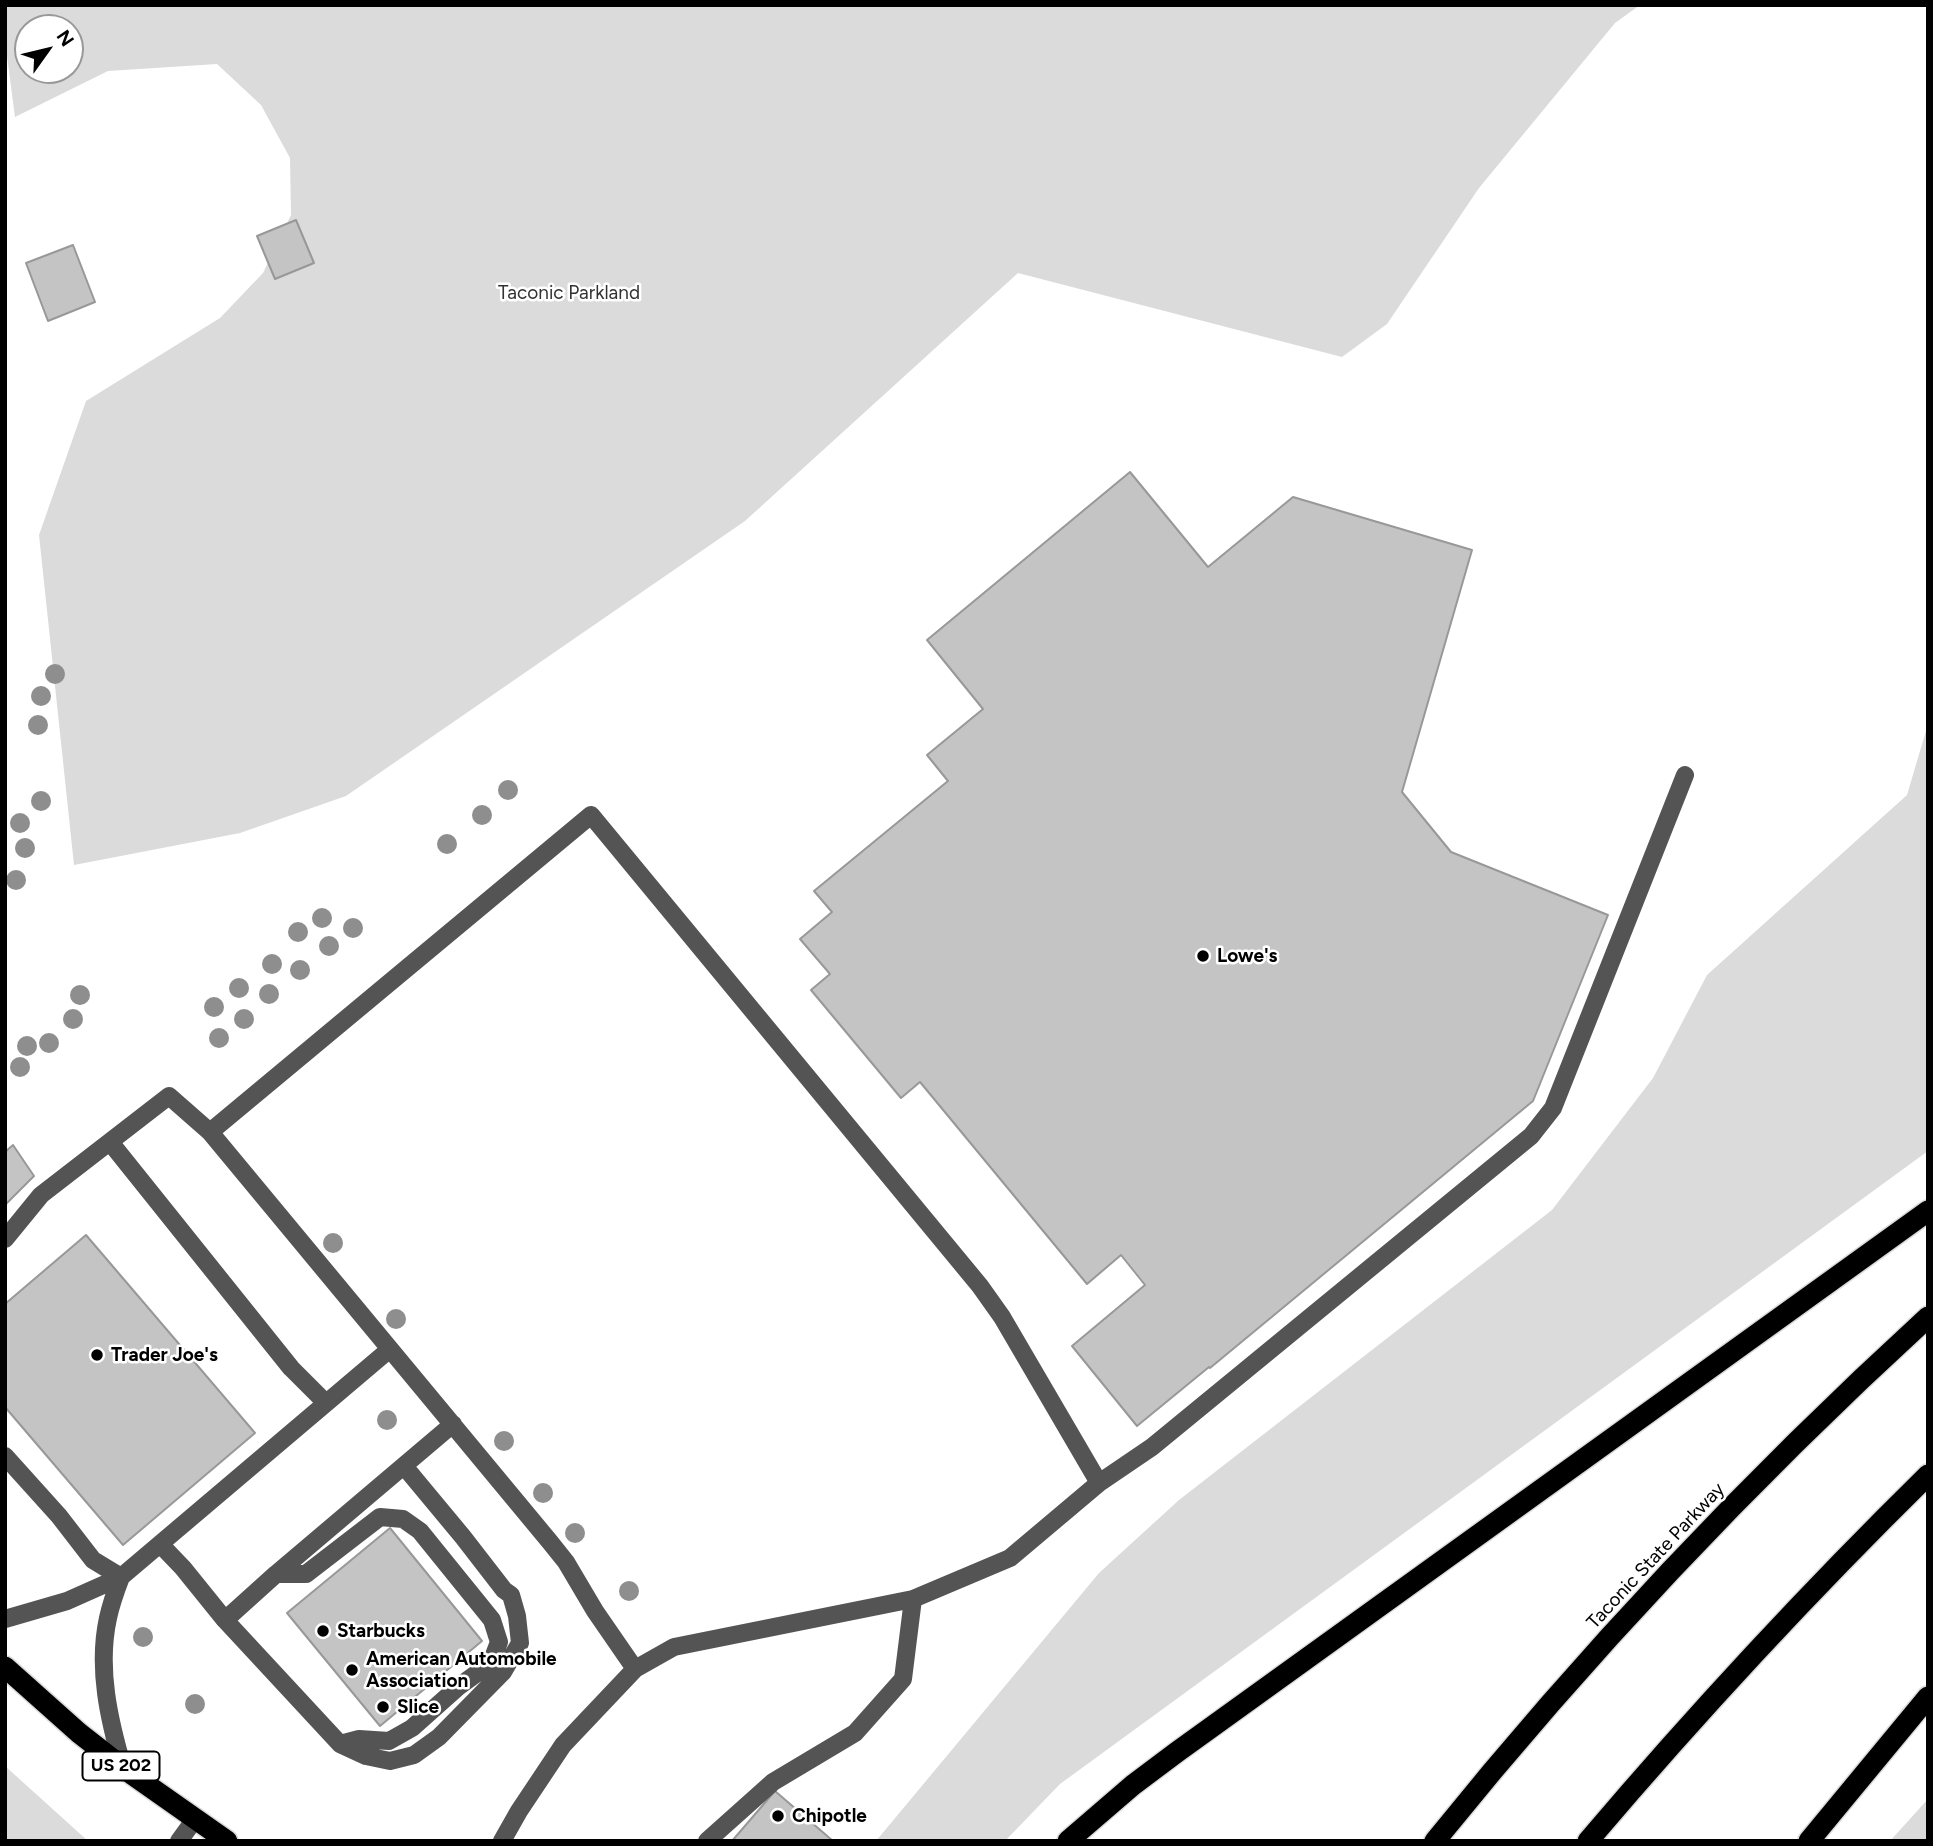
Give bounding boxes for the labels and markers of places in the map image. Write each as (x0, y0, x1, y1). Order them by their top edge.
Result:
place label: Lowe's (1217, 945, 1277, 967)
marker: Lowe's (1195, 948, 1211, 964)
place label: Trader Joe's (111, 1344, 218, 1366)
marker: Trader Joe's (89, 1347, 105, 1363)
place label: Starbucks (337, 1620, 425, 1642)
marker: Starbucks (315, 1623, 331, 1639)
place label: American Automobile Association (366, 1648, 557, 1692)
marker: American Automobile Association (344, 1662, 360, 1678)
place label: Slice (397, 1696, 439, 1718)
marker: Slice (375, 1699, 391, 1715)
place label: Chipotle (792, 1805, 867, 1827)
marker: Chipotle (770, 1808, 786, 1824)

